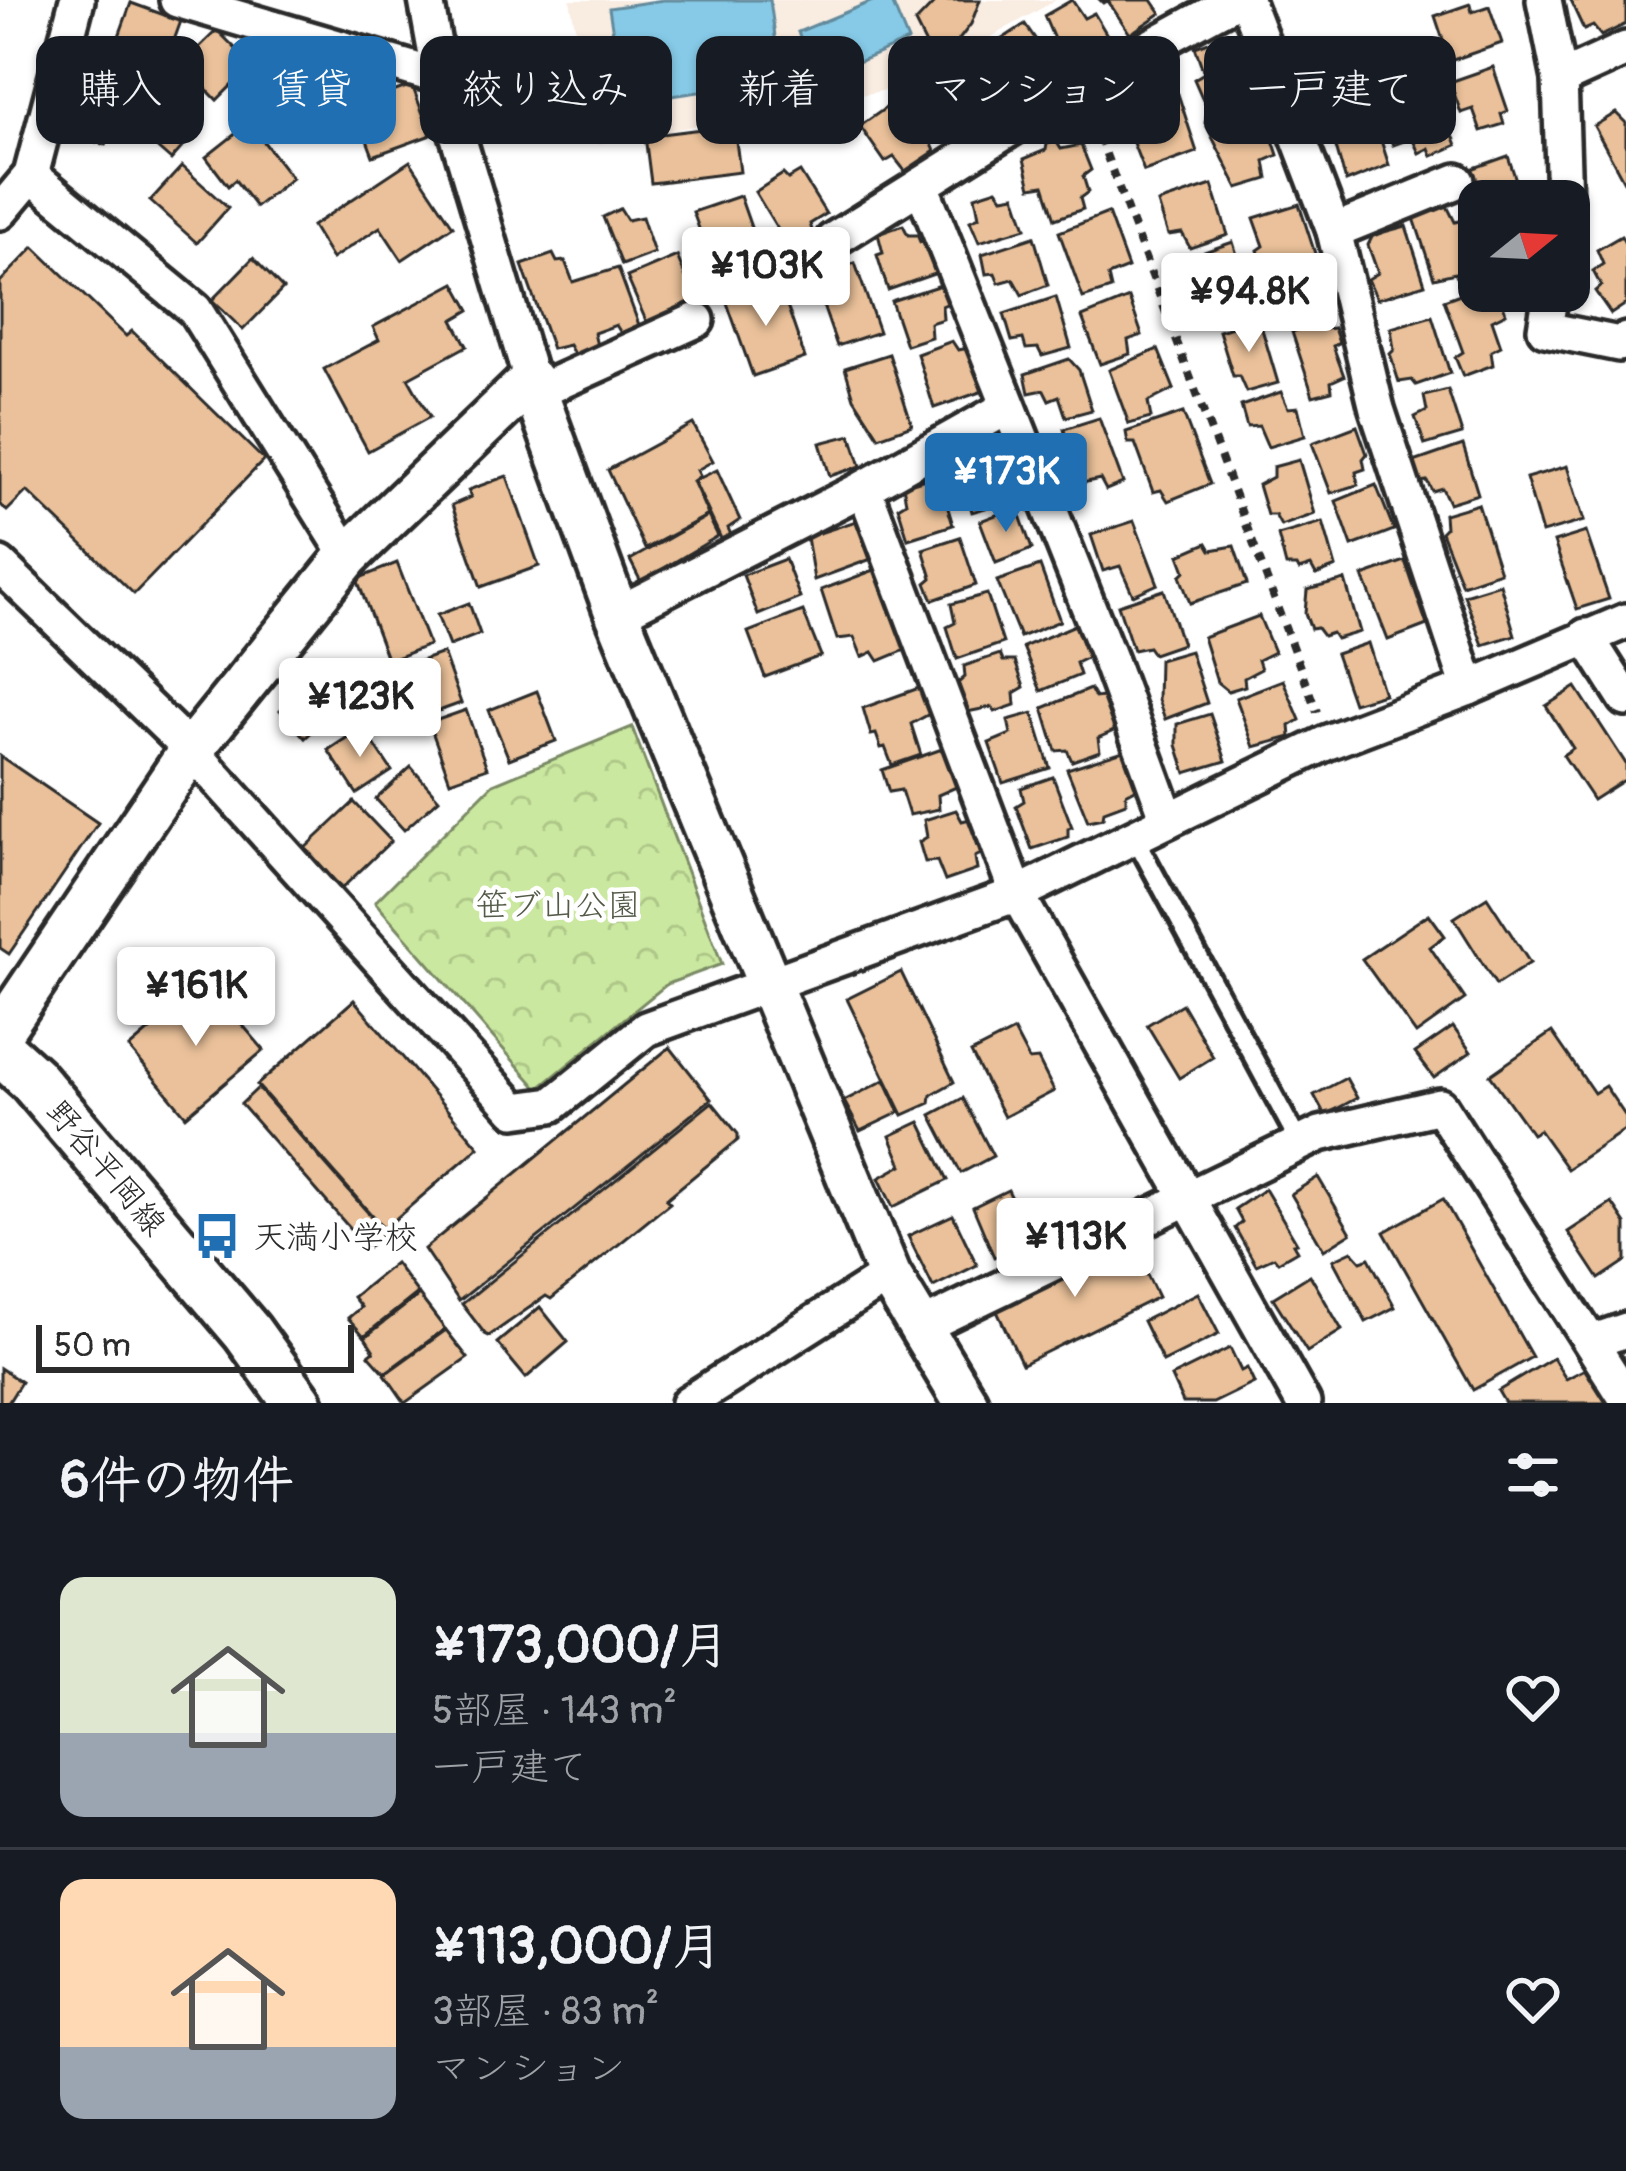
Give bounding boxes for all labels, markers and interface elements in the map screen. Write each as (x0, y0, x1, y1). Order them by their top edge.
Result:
chip: 購入 (36, 36, 204, 144)
chip: 賃貸 (228, 36, 396, 144)
chip: 絞り込み (420, 36, 672, 144)
chip: 新着 (696, 36, 864, 144)
chip: マンション (888, 36, 1180, 144)
chip: 一戸建て (1204, 36, 1456, 144)
north arrow (1458, 180, 1590, 312)
map controls (1458, 180, 1590, 312)
pin: ¥103K (682, 227, 850, 329)
text: ¥103K (709, 241, 823, 290)
pin: ¥94.8K (1151, 253, 1347, 355)
text: ¥94.8K (1188, 267, 1310, 316)
pin: ¥173K (922, 433, 1090, 535)
text: ¥173K (952, 447, 1060, 496)
pin: ¥123K (276, 658, 444, 760)
text: ¥123K (306, 672, 414, 721)
park label: 笹ブ山公園 (476, 885, 641, 926)
pin: ¥161K (112, 947, 280, 1049)
text: ¥161K (144, 961, 248, 1010)
street label: 野谷平岡線 (37, 1092, 175, 1244)
pin: ¥113K (991, 1198, 1159, 1300)
bus stop icon: 天満小学校 (192, 1211, 242, 1261)
text: ¥113K (1024, 1212, 1126, 1261)
place label: 天満小学校 (253, 1217, 418, 1258)
scale bar (36, 1319, 354, 1372)
text: 50 m (54, 1325, 131, 1366)
icon: filters (1500, 1442, 1566, 1508)
text: 6件の物件 (60, 1449, 294, 1513)
text: ¥173,000/月 (432, 1614, 730, 1678)
icon: home (156, 1625, 300, 1769)
icon: heart (1500, 1664, 1566, 1730)
text: 5部屋 · 143 m² (432, 1686, 677, 1735)
text: 一戸建て (432, 1743, 588, 1792)
text: ¥113,000/月 (432, 1915, 723, 1979)
icon: home (156, 1927, 300, 2071)
icon: heart (1500, 1966, 1566, 2032)
text: 3部屋 · 83 m² (432, 1987, 659, 2036)
text: マンション (432, 2044, 625, 2093)

